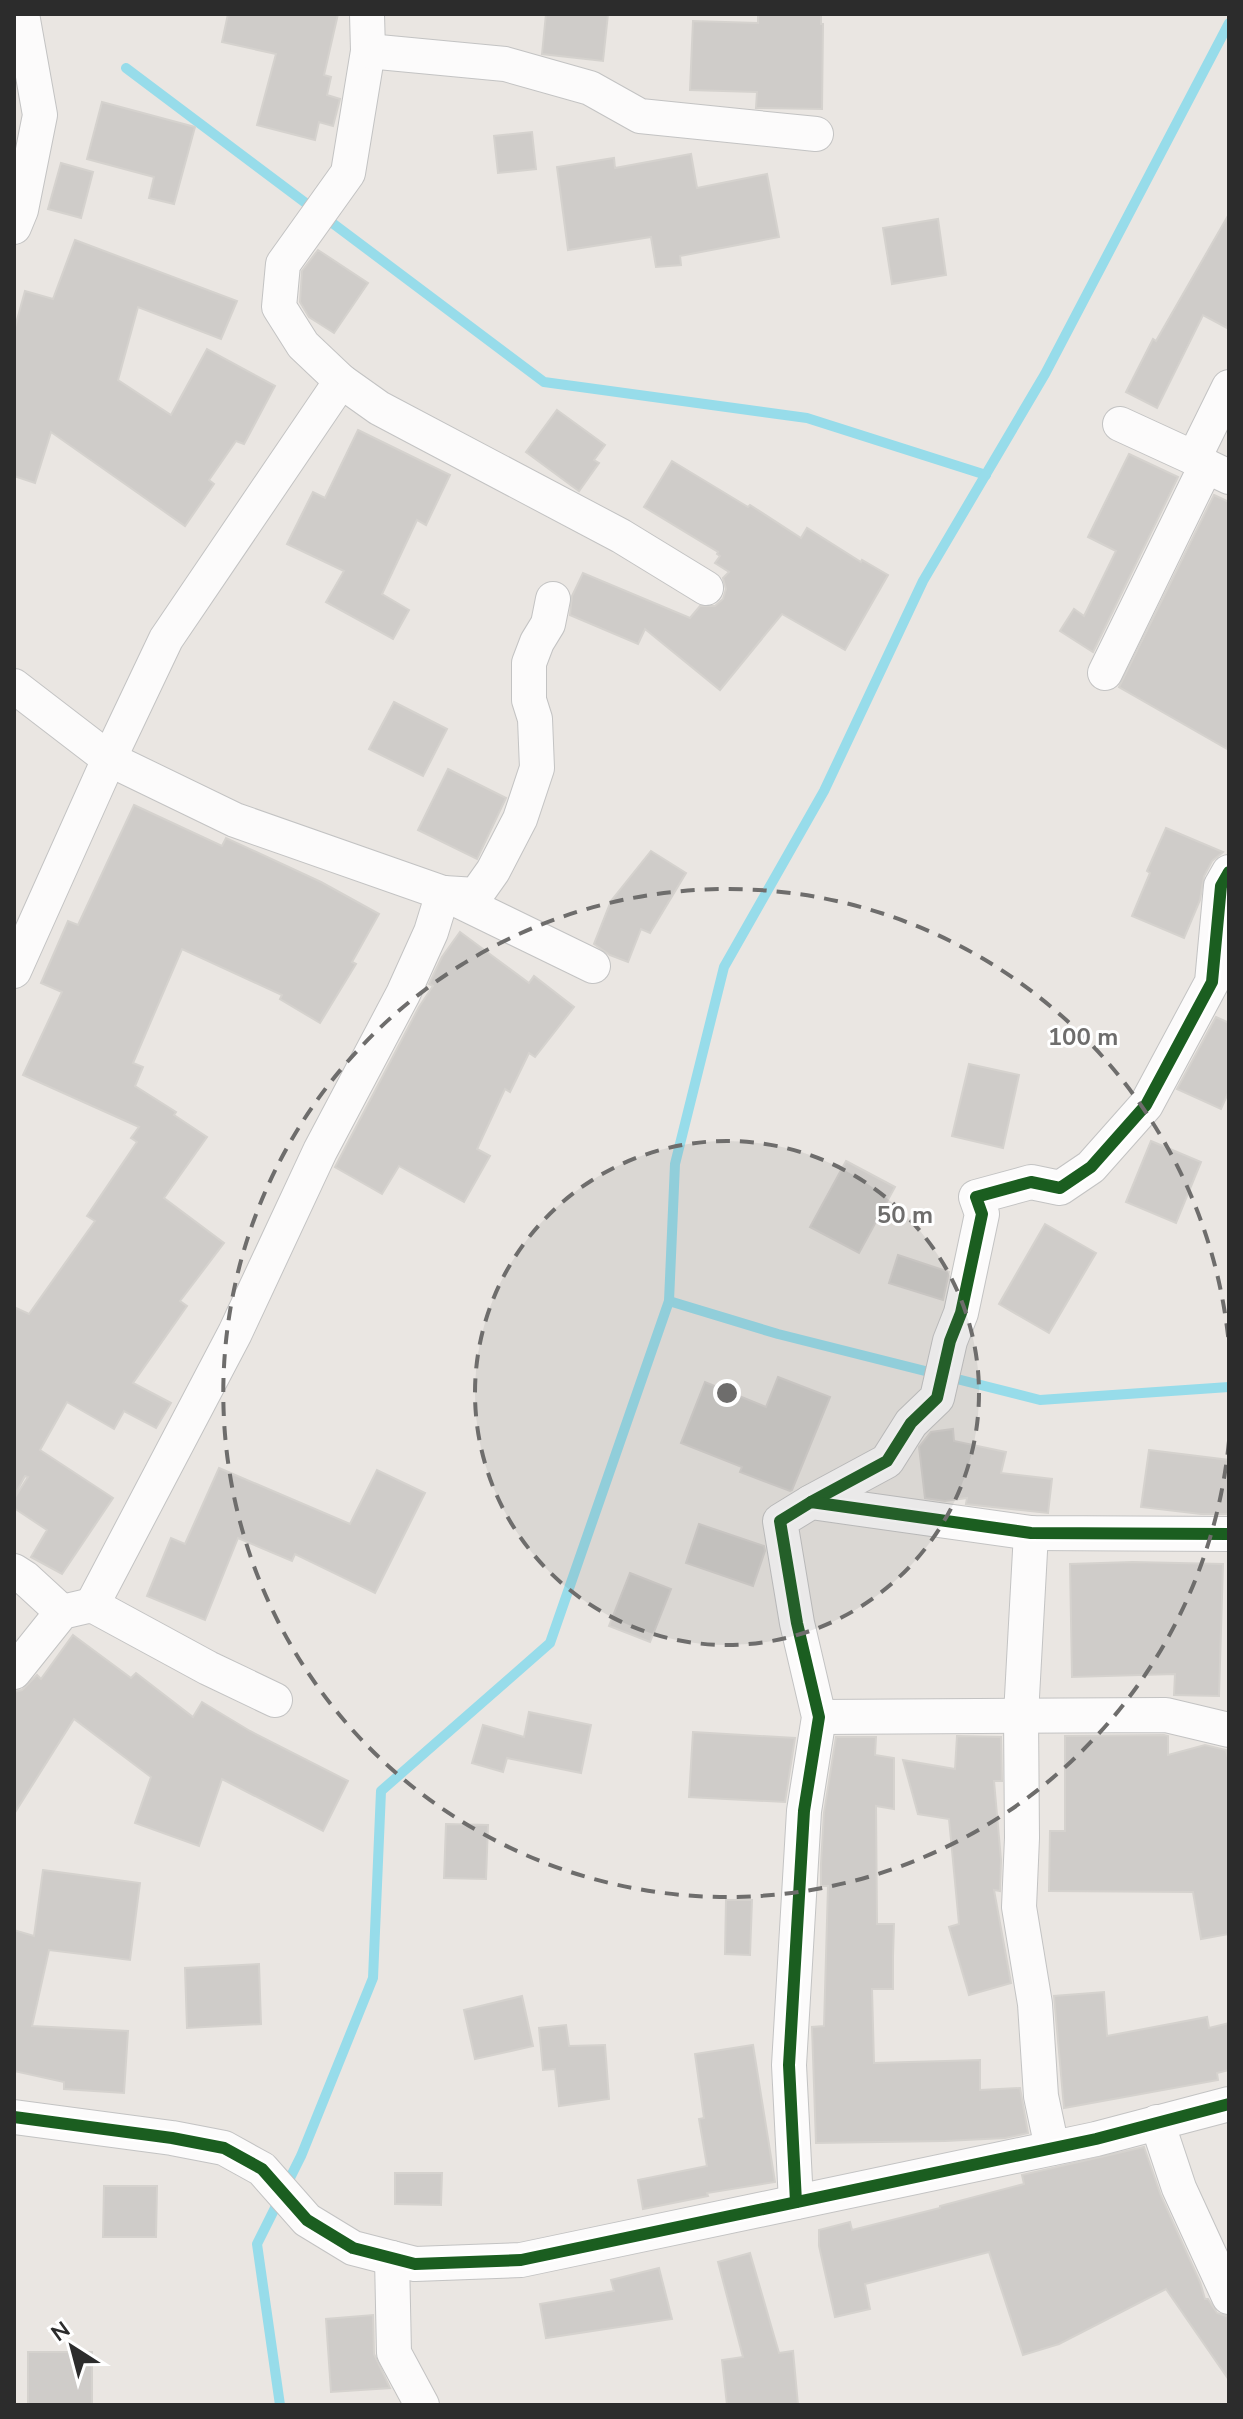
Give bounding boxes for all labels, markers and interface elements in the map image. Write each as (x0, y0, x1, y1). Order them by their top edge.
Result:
text: 100 m (1048, 1021, 1118, 1053)
text: 50 m (877, 1199, 933, 1231)
centre of rings (713, 1379, 741, 1407)
north arrow (32, 2307, 112, 2387)
text: N (45, 2315, 76, 2349)

